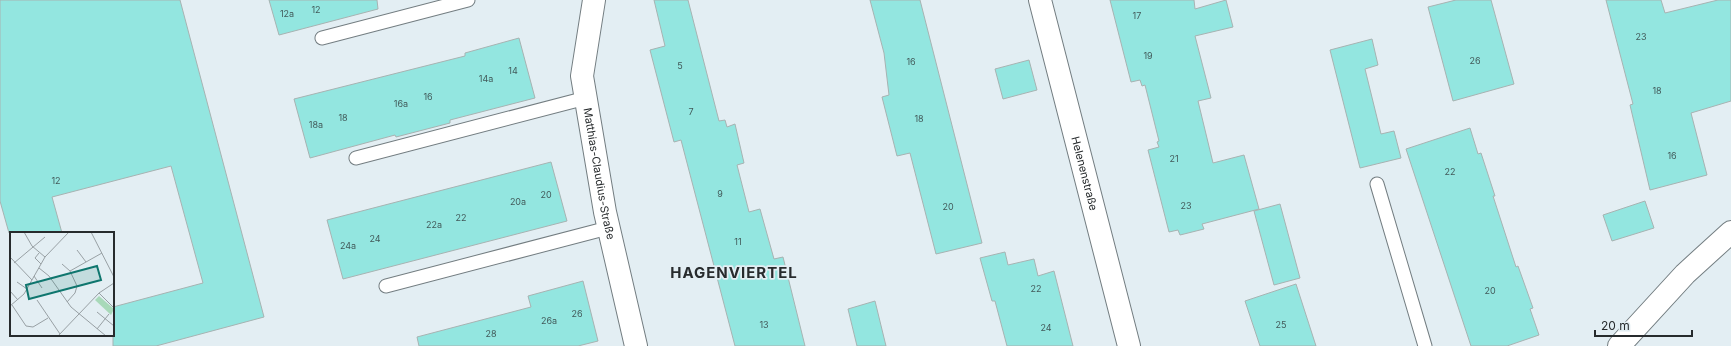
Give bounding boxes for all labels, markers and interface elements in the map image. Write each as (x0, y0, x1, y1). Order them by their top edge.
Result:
house number: 12 (311, 4, 321, 15)
house number: 12a (280, 8, 294, 19)
house number: 17 (1133, 10, 1141, 21)
house number: 23 (1635, 31, 1647, 42)
house number: 19 (1143, 50, 1153, 61)
house number: 26 (1469, 55, 1481, 66)
house number: 16 (906, 56, 916, 67)
house number: 5 (677, 60, 683, 71)
house number: 14 (508, 65, 518, 76)
house number: 14a (479, 73, 493, 84)
house number: 18 (1652, 85, 1662, 96)
house number: 16 (423, 91, 433, 102)
house number: 16a (394, 98, 408, 109)
house number: 7 (688, 106, 694, 117)
street label: Matthias-Claudius-Straße (580, 107, 618, 241)
house number: 18 (338, 112, 348, 123)
house number: 18 (914, 113, 924, 124)
house number: 18a (309, 119, 323, 130)
street label: Helenenstraße (1068, 135, 1101, 212)
house number: 16 (1667, 150, 1677, 161)
house number: 21 (1169, 153, 1179, 164)
house number: 22 (1445, 166, 1455, 177)
house number: 12 (51, 175, 61, 186)
house number: 9 (717, 188, 723, 199)
house number: 20 (540, 189, 552, 200)
house number: 20a (510, 196, 526, 207)
house number: 23 (1180, 200, 1192, 211)
house number: 20 (942, 201, 954, 212)
house number: 22 (456, 212, 466, 223)
house number: 22a (426, 219, 442, 230)
inset map (10, 232, 114, 336)
house number: 24 (369, 233, 381, 244)
house number: 11 (734, 236, 742, 247)
house number: 24a (340, 240, 356, 251)
district label: HAGENVIERTEL (670, 263, 798, 282)
house number: 22 (1031, 283, 1041, 294)
house number: 20 (1484, 285, 1496, 296)
house number: 26 (571, 308, 583, 319)
scale bar (1595, 312, 1692, 338)
house number: 26a (541, 315, 557, 326)
text: 20 m (1601, 318, 1630, 333)
house number: 13 (759, 319, 769, 330)
house number: 25 (1276, 319, 1286, 330)
house number: 24 (1040, 322, 1052, 333)
house number: 28 (485, 328, 497, 339)

